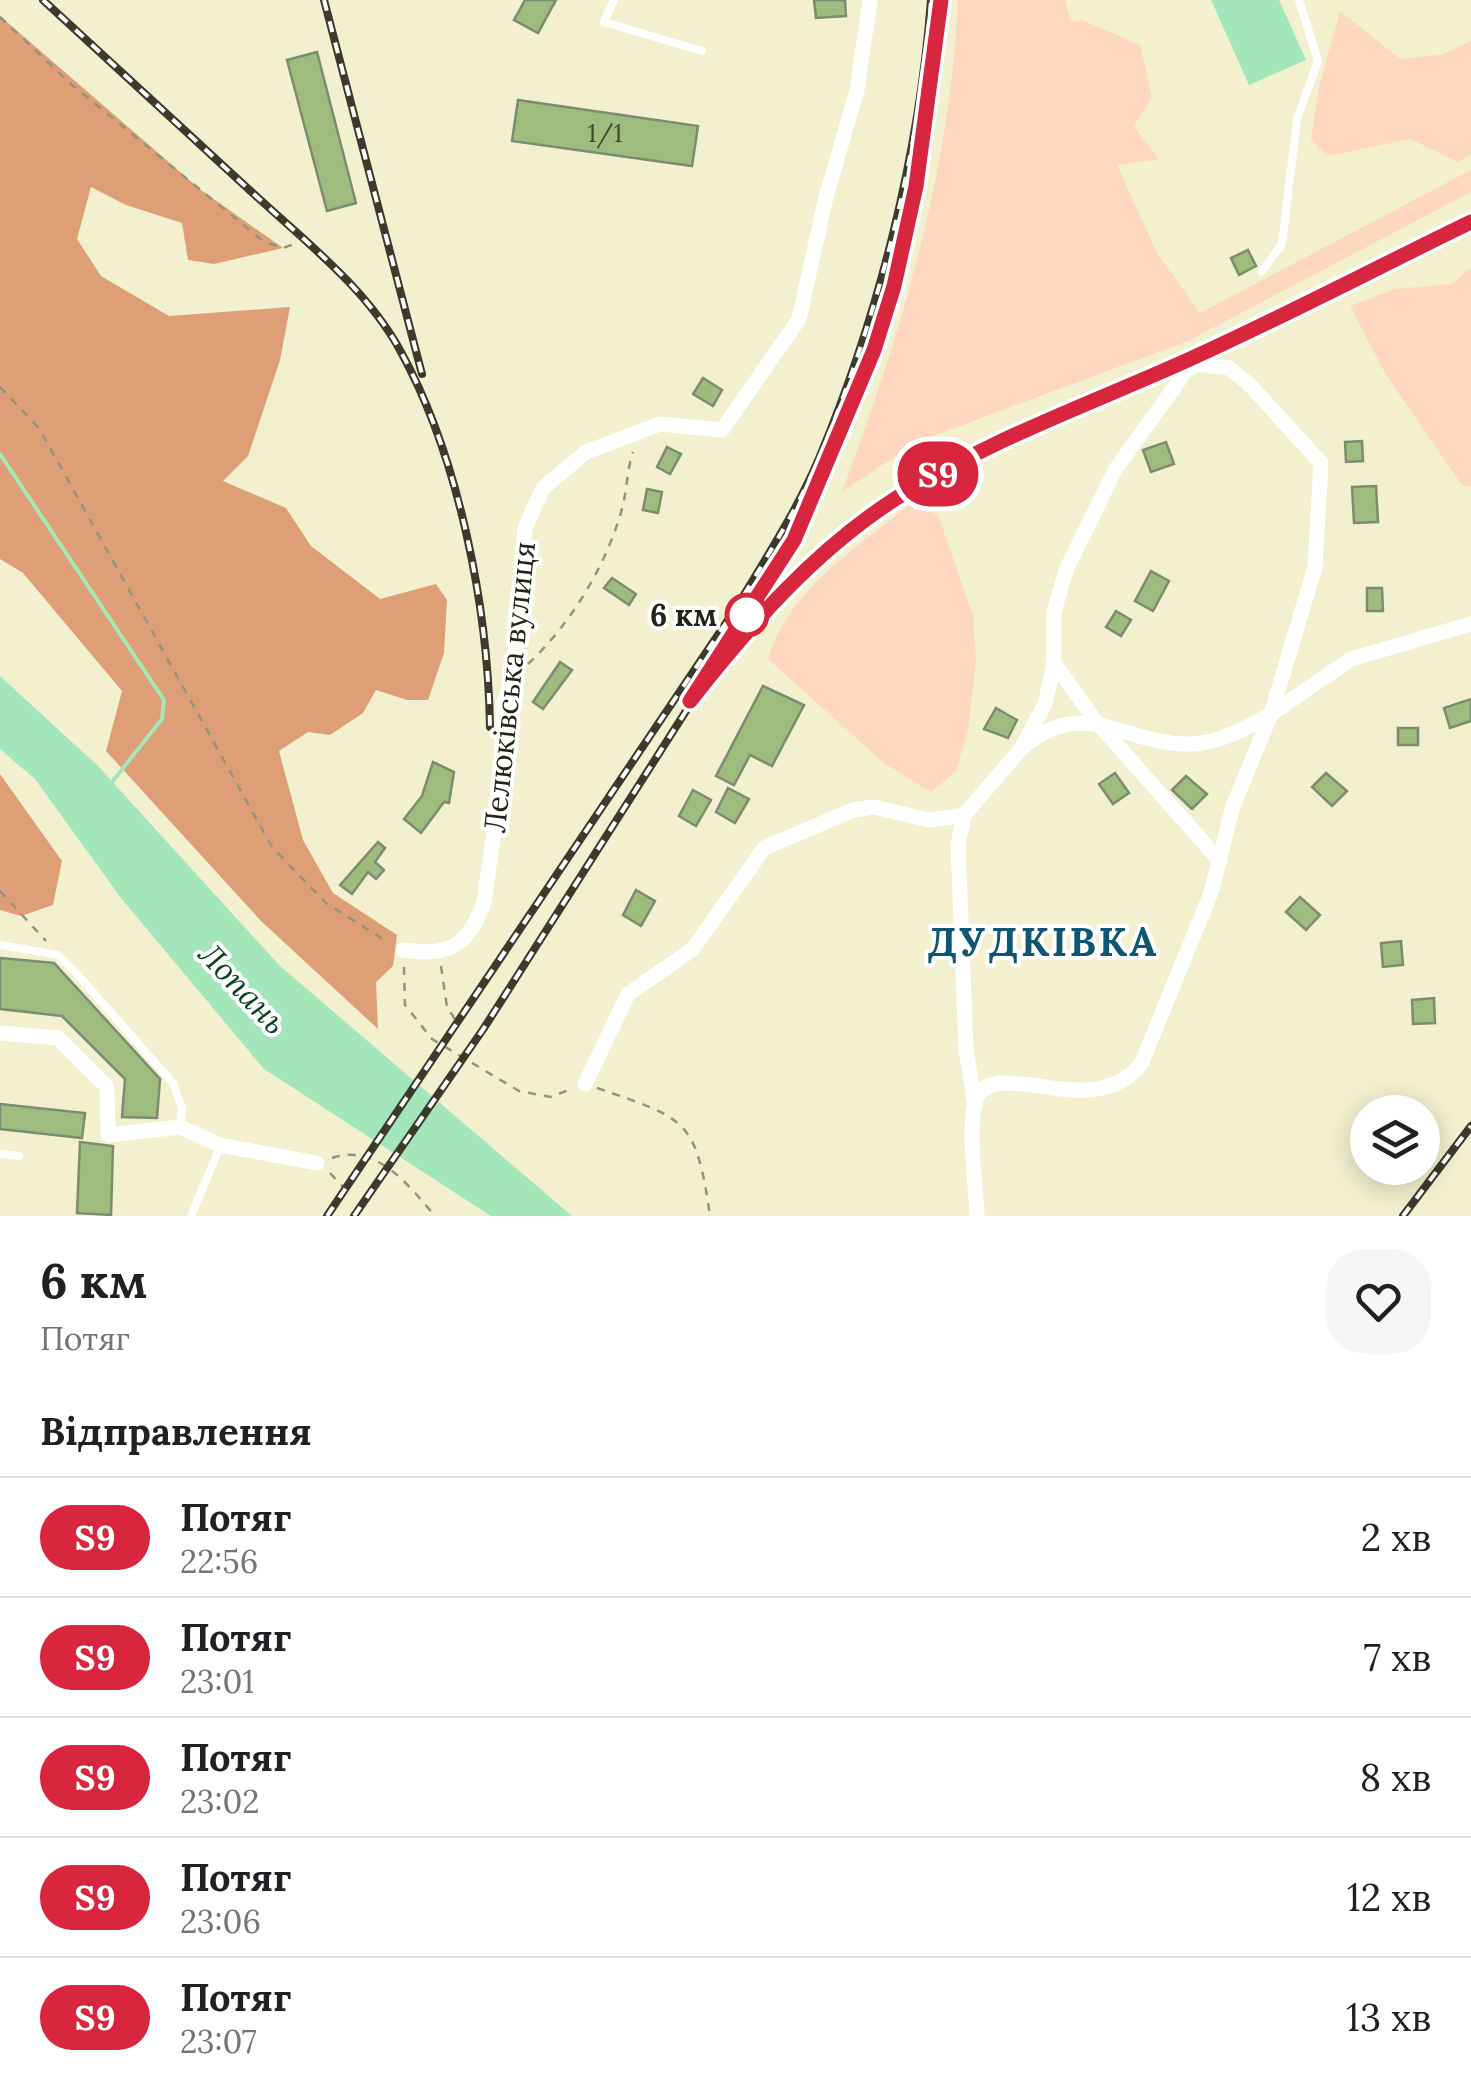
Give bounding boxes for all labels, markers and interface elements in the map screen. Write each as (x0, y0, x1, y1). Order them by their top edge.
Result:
house number: 1/1 (587, 117, 623, 149)
line badge: S9 (893, 442, 983, 506)
text: S9 (917, 452, 959, 497)
street label: Лелюківська вулиця (475, 540, 544, 834)
marker: 6 км (726, 594, 768, 636)
place label: 6 км (650, 596, 717, 634)
district label: ДУДКІВКА (927, 916, 1159, 967)
water label: Лопань (190, 934, 296, 1042)
map controls (1350, 1095, 1440, 1185)
button: layers (1350, 1095, 1440, 1185)
button: heart (1326, 1249, 1431, 1354)
text: 6 км (40, 1250, 147, 1311)
text: Потяг (40, 1318, 130, 1359)
text: Відправлення (40, 1407, 312, 1455)
text: Потяг (180, 1493, 292, 1541)
text: 2 хв (1361, 1513, 1431, 1561)
text: S9 (74, 1515, 116, 1560)
text: 22:56 (180, 1541, 258, 1582)
text: Потяг (180, 1613, 292, 1661)
text: 7 хв (1364, 1633, 1431, 1681)
text: S9 (74, 1635, 116, 1680)
text: 23:01 (180, 1661, 254, 1702)
text: Потяг (180, 1733, 292, 1781)
text: 8 хв (1360, 1753, 1431, 1801)
text: S9 (74, 1755, 116, 1800)
text: 23:02 (180, 1781, 259, 1822)
text: Потяг (180, 1853, 292, 1901)
text: 12 хв (1347, 1873, 1431, 1921)
text: S9 (74, 1875, 116, 1920)
text: 23:06 (180, 1901, 261, 1942)
text: Потяг (180, 1973, 292, 2021)
text: 13 хв (1346, 1993, 1431, 2041)
text: S9 (74, 1995, 116, 2040)
text: 23:07 (180, 2021, 256, 2062)

